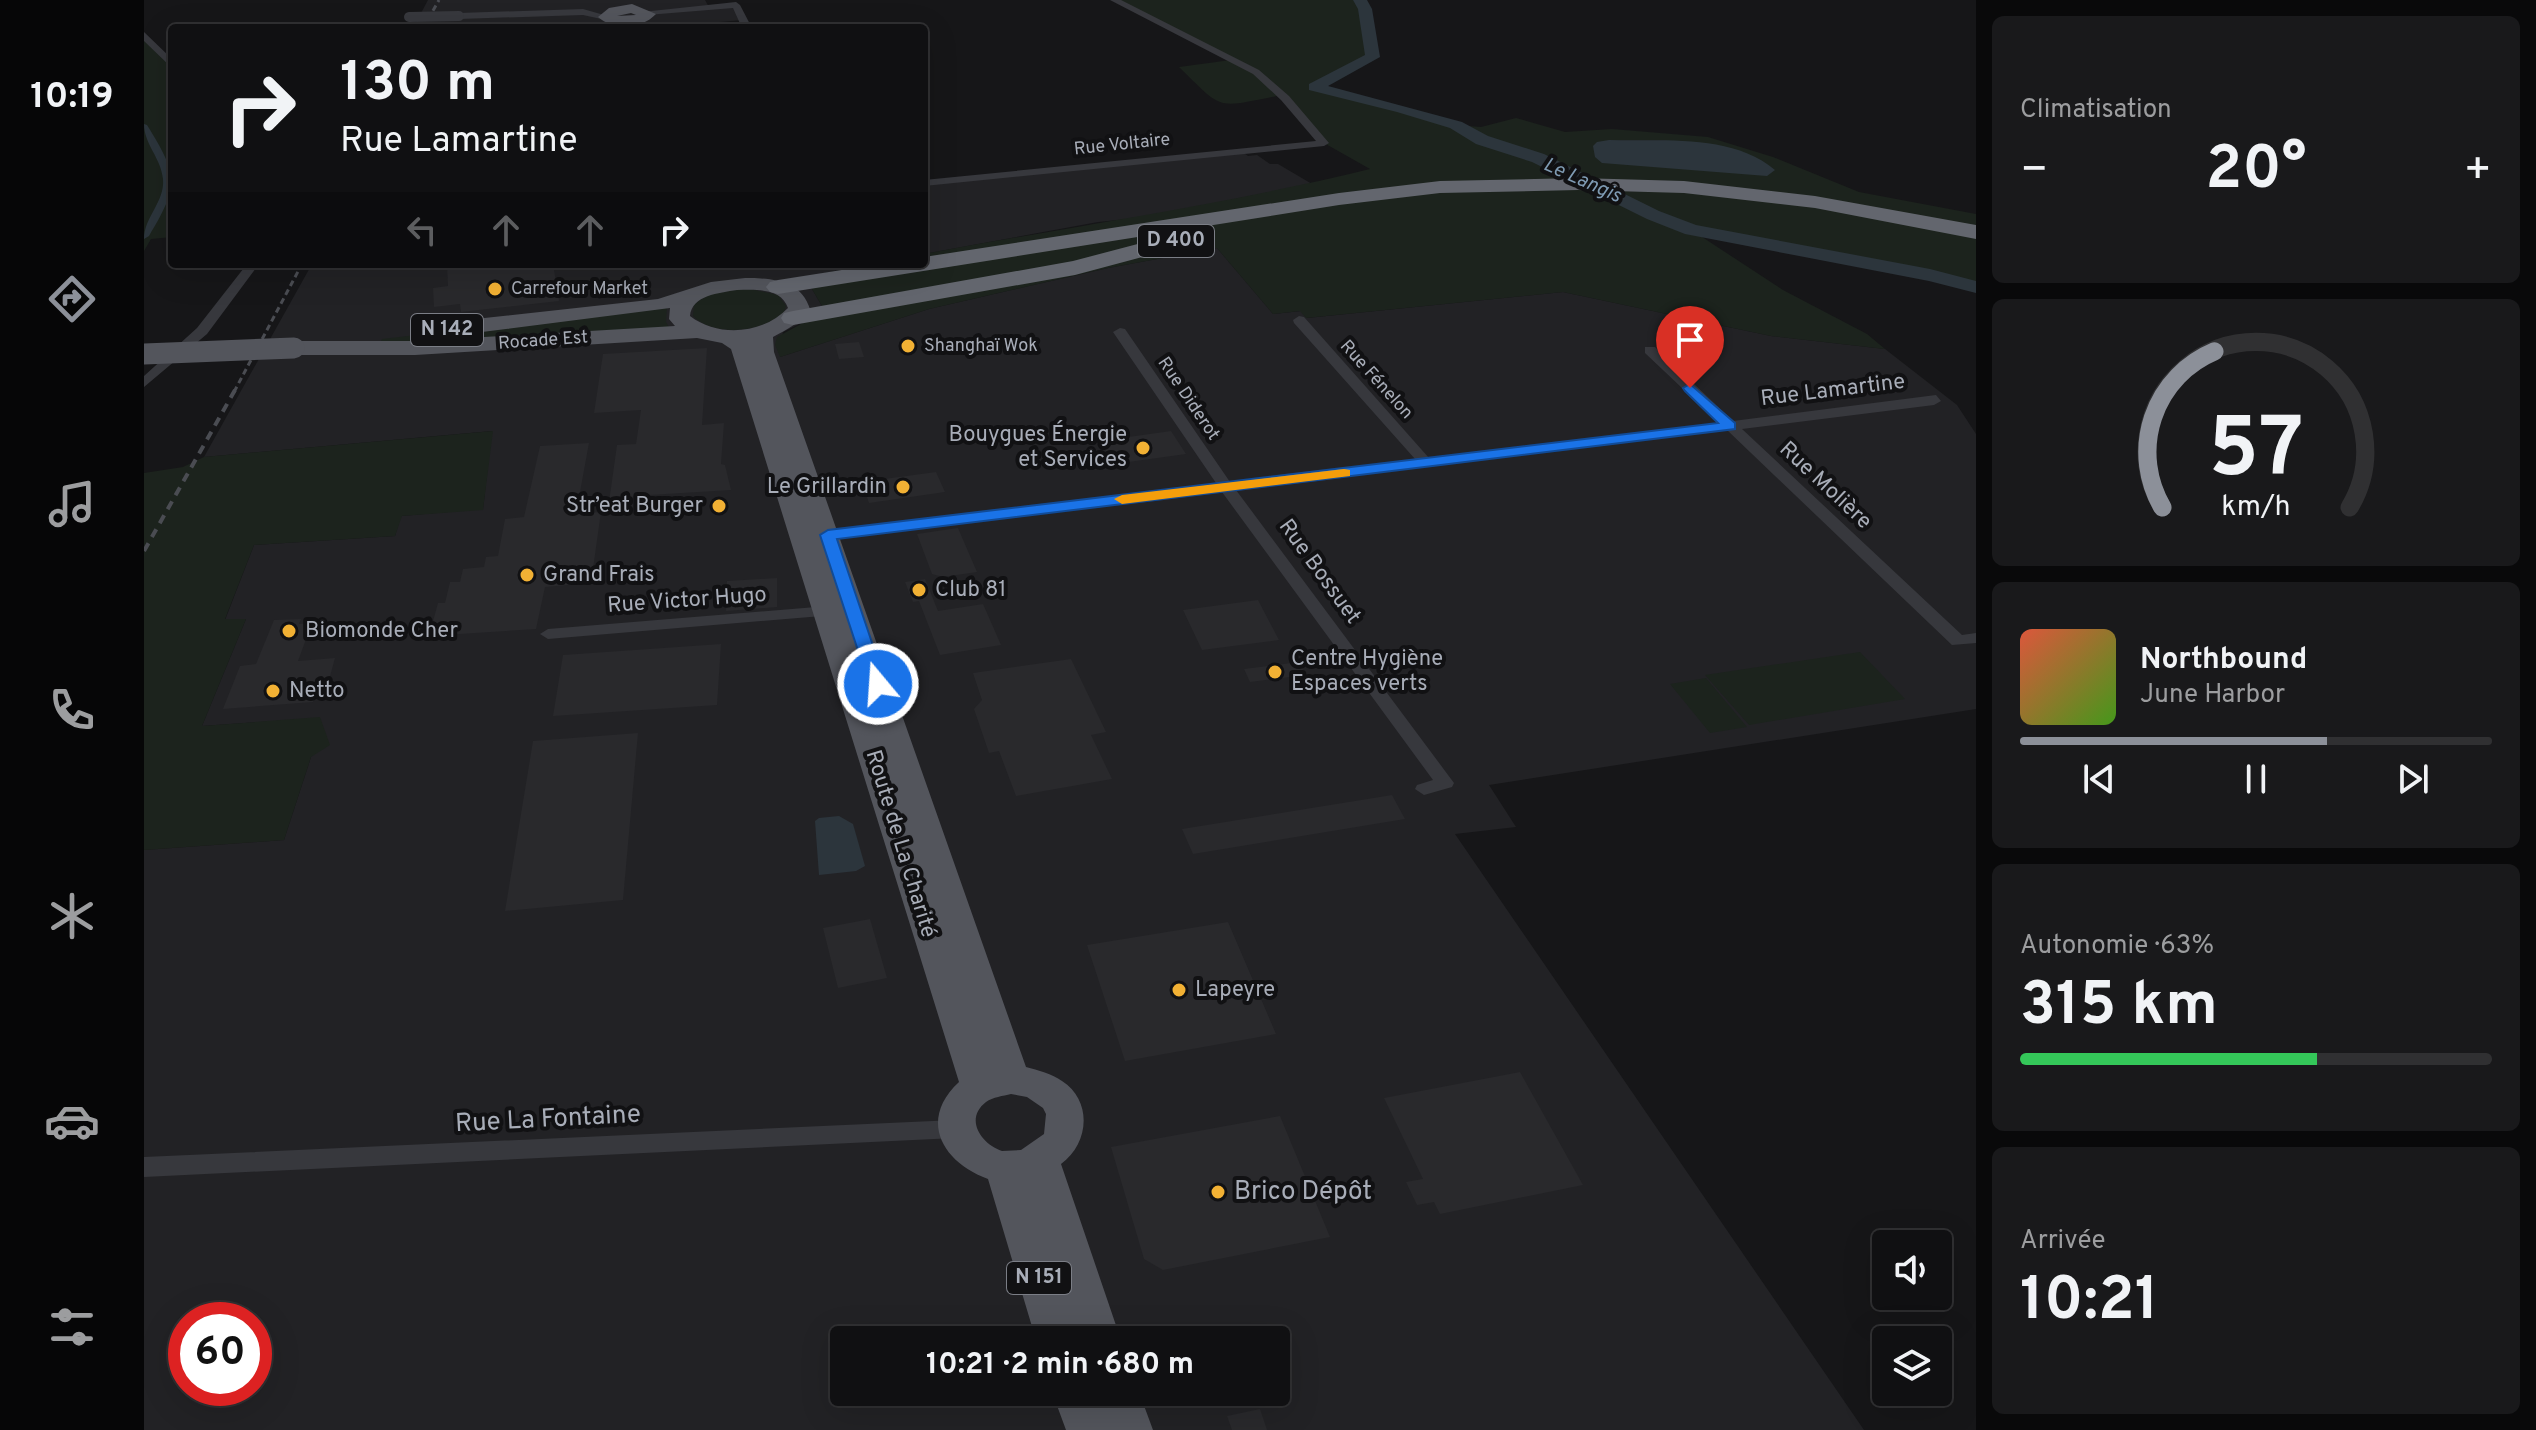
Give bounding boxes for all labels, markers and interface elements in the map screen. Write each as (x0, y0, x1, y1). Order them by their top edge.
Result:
text: 130 m (340, 50, 495, 120)
icon: right (208, 56, 312, 160)
text: 10:19 (30, 75, 114, 121)
text: Climatisation (2020, 94, 2172, 127)
text: Rue Lamartine (340, 119, 578, 165)
street label: Rue Voltaire (1073, 129, 1171, 161)
text: 20° (2205, 134, 2307, 210)
text: − (2020, 144, 2048, 200)
text: + (2464, 144, 2492, 200)
water label: Le Langis (1539, 152, 1626, 210)
icon: left (400, 208, 444, 252)
icon: ahead (484, 208, 528, 252)
icon: ahead (568, 208, 612, 252)
icon: right (652, 208, 696, 252)
road number: D 400 (1138, 225, 1214, 257)
icon: directions (44, 271, 100, 327)
place label: Carrefour Market (511, 278, 648, 301)
marker: Carrefour Market (486, 280, 504, 298)
pin (1656, 306, 1724, 388)
road number: N 142 (411, 314, 483, 346)
icon: arrive (1668, 318, 1712, 362)
street label: Rocade Est (497, 326, 589, 356)
place label: Shanghaï Wok (924, 335, 1038, 358)
street label: Rue Fénelon (1334, 336, 1418, 424)
marker: Shanghaï Wok (899, 337, 917, 355)
street label: Rue Diderot (1152, 353, 1224, 445)
street label: Rue Lamartine (1759, 369, 1907, 413)
text: 57 (2208, 401, 2304, 506)
place label: Bouygues Énergie et Services (949, 420, 1127, 474)
street label: Rue Molière (1773, 436, 1877, 536)
marker: Bouygues Énergie et Services (1134, 439, 1152, 457)
place label: Le Grillardin (767, 474, 887, 501)
icon: music (44, 476, 100, 532)
marker: Le Grillardin (894, 478, 912, 496)
text: km/h (2221, 490, 2291, 526)
place label: Str’eat Burger (566, 493, 703, 520)
marker: Str’eat Burger (710, 497, 728, 515)
street label: Rue Bossuet (1272, 514, 1366, 630)
place label: Grand Frais (543, 562, 655, 589)
marker: Grand Frais (518, 566, 536, 584)
place label: Club 81 (935, 577, 1007, 604)
marker: Club 81 (910, 581, 928, 599)
street label: Rue Victor Hugo (606, 582, 768, 620)
place label: Biomonde Cher (305, 618, 458, 645)
marker: Biomonde Cher (280, 622, 298, 640)
position arrow (836, 642, 920, 726)
text: Northbound (2140, 642, 2307, 679)
place label: Centre Hygiène Espaces verts (1291, 646, 1443, 698)
marker: Centre Hygiène Espaces verts (1266, 663, 1284, 681)
place label: Netto (289, 678, 345, 705)
text: June Harbor (2140, 679, 2285, 712)
icon: phone (44, 682, 100, 738)
marker: Netto (264, 682, 282, 700)
street label: Route de La Charité (859, 747, 941, 941)
icon: previous (2077, 757, 2121, 801)
icon: pause (2234, 757, 2278, 801)
icon: next (2391, 757, 2435, 801)
icon: climate (44, 888, 100, 944)
text: Autonomie · 63% (2020, 930, 2214, 963)
text: 315 km (2020, 970, 2218, 1046)
place label: Lapeyre (1195, 977, 1275, 1004)
marker: Lapeyre (1170, 981, 1188, 999)
icon: car (44, 1093, 100, 1149)
street label: Rue La Fontaine (454, 1099, 642, 1141)
place label: Brico Dépôt (1234, 1176, 1372, 1209)
marker: Brico Dépôt (1209, 1183, 1227, 1201)
text: Arrivée (2020, 1225, 2105, 1258)
map controls (1872, 1230, 1952, 1406)
button: sound (1872, 1230, 1952, 1310)
road number: N 151 (1007, 1262, 1071, 1294)
text: 10:21 (2020, 1265, 2159, 1341)
icon: filters (44, 1299, 100, 1355)
speed limit sign: 60 (168, 1302, 272, 1406)
button: layers (1872, 1326, 1952, 1406)
text: 10:21 · 2 min · 680 m (926, 1347, 1194, 1384)

